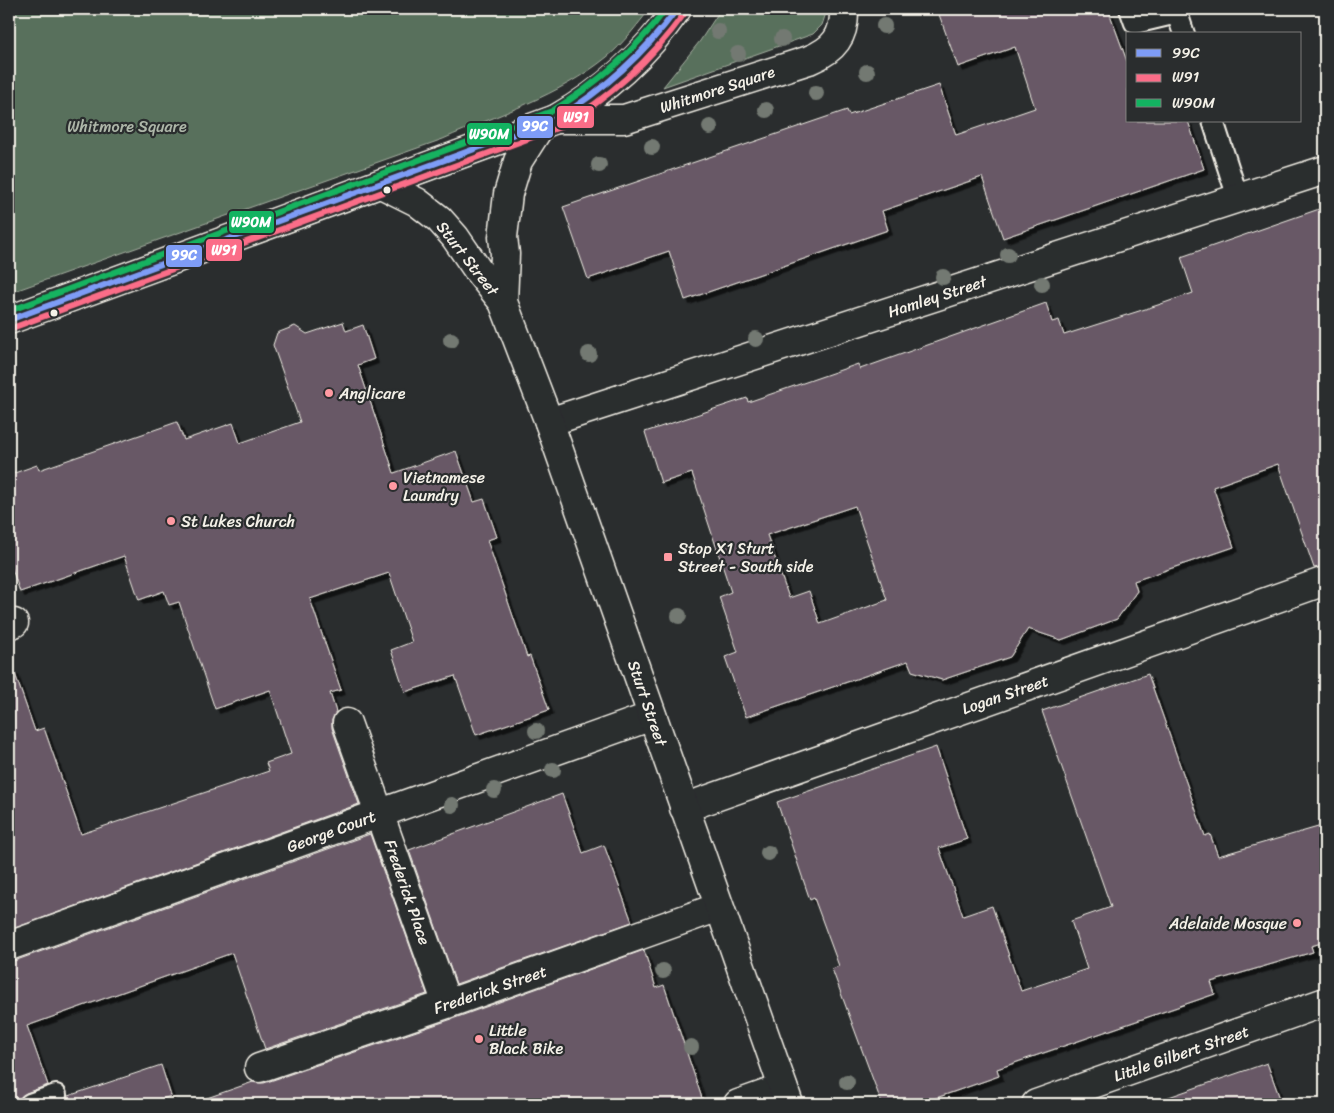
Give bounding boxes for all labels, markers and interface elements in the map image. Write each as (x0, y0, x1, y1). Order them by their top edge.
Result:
legend (1126, 32, 1302, 122)
text: 99C (1172, 40, 1200, 66)
street label: Whitmore Square (656, 57, 779, 122)
text: W91 (1172, 64, 1199, 90)
text: W90M (1172, 90, 1215, 116)
line badge: W91 (556, 105, 595, 129)
text: W91 (563, 105, 589, 130)
park label: Whitmore Square (67, 112, 187, 141)
text: 99C (522, 114, 548, 139)
line badge: 99C (516, 115, 554, 139)
line badge: W90M (466, 122, 513, 146)
text: W90M (469, 122, 510, 147)
unlabelled marker (382, 185, 392, 195)
line badge: W90M (228, 210, 275, 234)
text: W90M (231, 210, 272, 235)
street label: Sturt Street (429, 214, 507, 303)
line badge: W91 (205, 238, 243, 262)
text: W91 (211, 238, 237, 263)
text: 99C (171, 243, 197, 268)
line badge: 99C (165, 244, 203, 268)
street label: Hamley Street (884, 267, 991, 326)
unlabelled marker (49, 308, 59, 318)
place label: Anglicare (338, 379, 406, 408)
marker: Anglicare (323, 387, 335, 399)
place label: Vietnamese Laundry (403, 463, 485, 510)
marker: Vietnamese Laundry (387, 480, 399, 492)
place label: St Lukes Church (181, 507, 295, 536)
marker: St Lukes Church (165, 515, 177, 527)
place label: Stop X1 Sturt Street - South side (678, 534, 814, 581)
marker: Stop X1 Sturt Street - South side (662, 551, 674, 563)
street label: Sturt Street (619, 656, 676, 751)
street label: Logan Street (958, 666, 1053, 723)
street label: George Court (282, 802, 380, 861)
street label: Frederick Place (376, 835, 439, 949)
place label: Adelaide Mosque (1168, 909, 1287, 938)
marker: Adelaide Mosque (1291, 917, 1303, 929)
street label: Frederick Street (430, 957, 551, 1022)
place label: Little Black Bike (489, 1016, 563, 1063)
street label: Little Gilbert Street (1109, 1017, 1253, 1090)
marker: Little Black Bike (473, 1033, 485, 1045)

